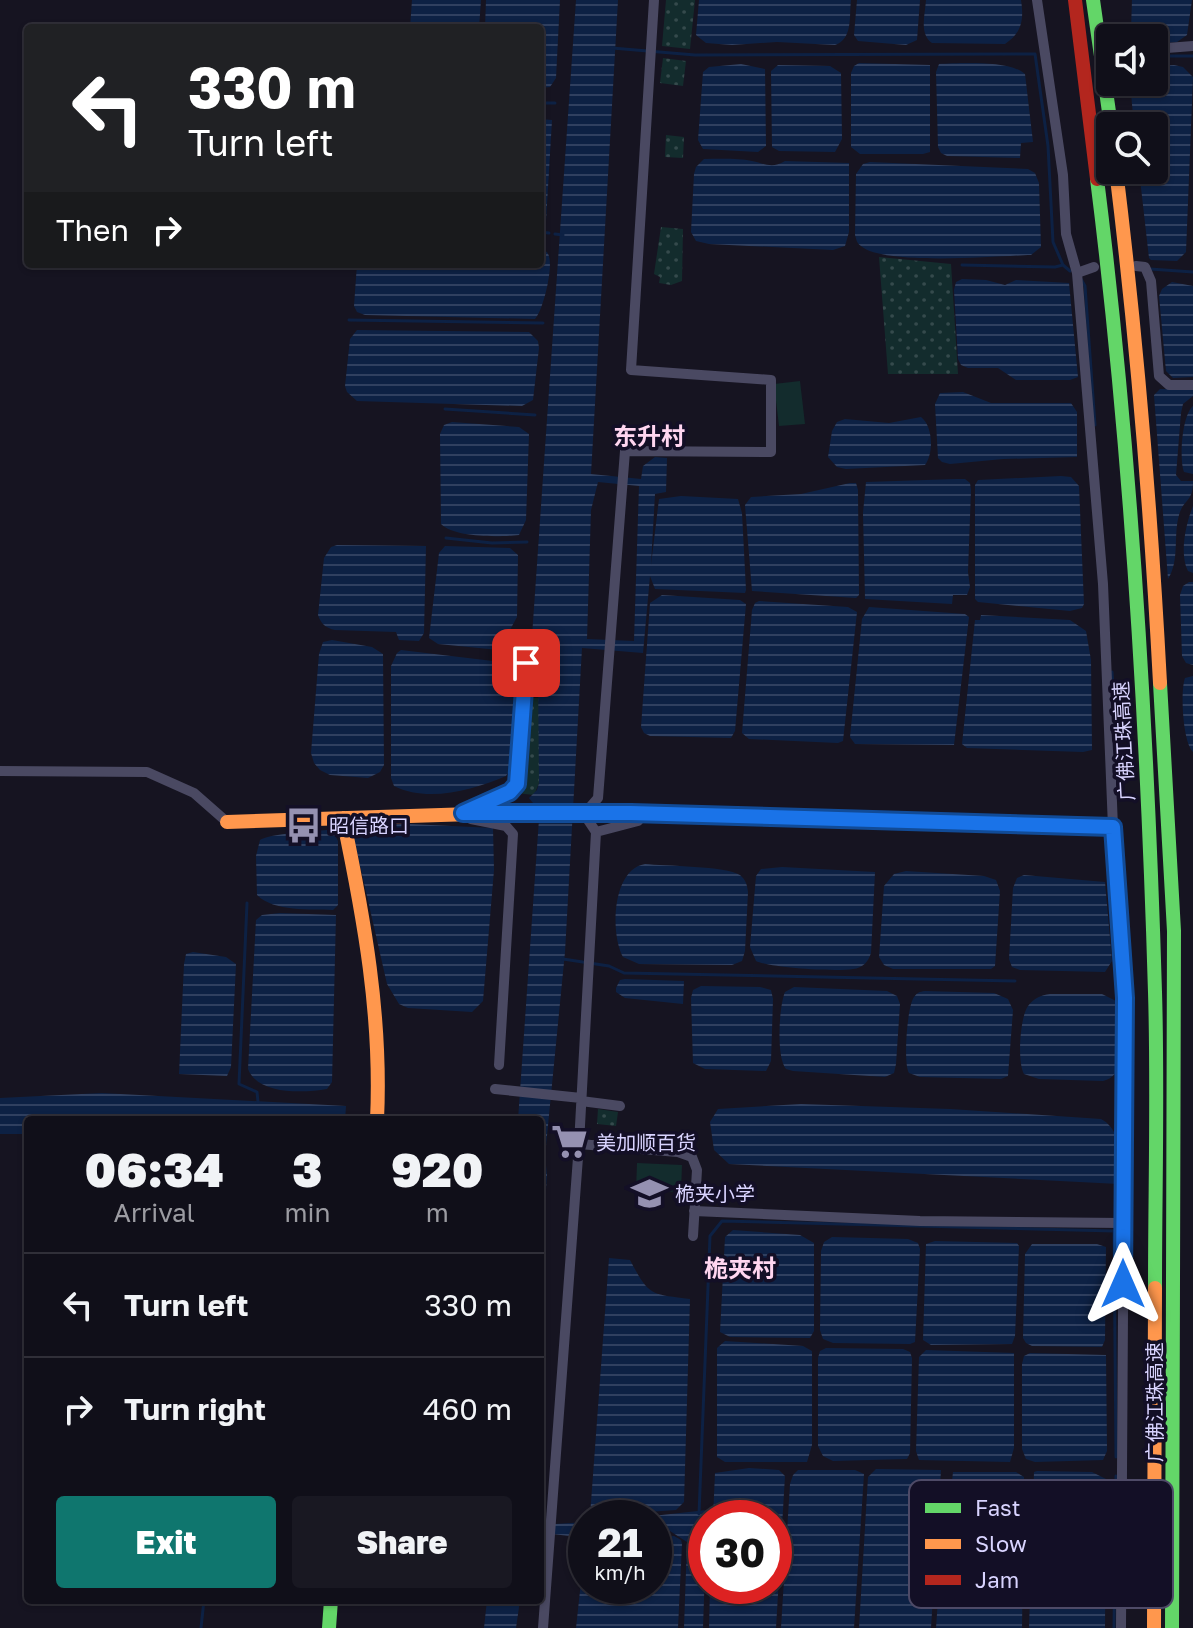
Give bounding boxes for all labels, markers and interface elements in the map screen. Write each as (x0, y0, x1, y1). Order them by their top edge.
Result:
map controls (1096, 24, 1168, 184)
button: sound (1096, 24, 1168, 96)
text: 330 m (188, 53, 356, 120)
icon: left (56, 56, 160, 160)
button: search (1096, 112, 1168, 184)
text: Turn left (188, 121, 334, 164)
icon: right (145, 208, 189, 252)
text: Then (56, 212, 129, 248)
district label: 东升村 (613, 421, 685, 450)
pin (492, 629, 560, 697)
icon: arrive (504, 641, 548, 685)
street label: 广佛江珠高速 (1108, 680, 1138, 802)
bus stop icon: 昭信路口 (284, 806, 322, 844)
place label: 昭信路口 (329, 813, 409, 837)
supermarket icon: 美加顺百货 (551, 1123, 589, 1161)
place label: 美加顺百货 (596, 1130, 696, 1154)
text: 06:34 (84, 1140, 224, 1198)
text: 3 (292, 1140, 323, 1198)
text: 920 (391, 1140, 484, 1198)
school or university icon: 桅夹小学 (630, 1174, 668, 1212)
place label: 桅夹小学 (675, 1181, 755, 1205)
text: Arrival (113, 1197, 195, 1228)
text: min (284, 1197, 330, 1228)
text: m (426, 1197, 449, 1228)
position arrow (1081, 1242, 1165, 1326)
district label: 桅夹村 (704, 1253, 776, 1282)
icon: left (56, 1283, 100, 1327)
text: Turn left (124, 1287, 249, 1323)
text: 330 m (424, 1287, 512, 1323)
street label: 广佛江珠高速 (1142, 1342, 1166, 1462)
icon: right (56, 1387, 100, 1431)
text: Turn right (124, 1391, 266, 1427)
text: 460 m (423, 1391, 512, 1427)
legend (909, 1480, 1173, 1608)
text: Fast (975, 1494, 1021, 1521)
button: Exit (56, 1496, 276, 1588)
button: Share (292, 1496, 512, 1588)
speed limit sign: 30 (688, 1500, 792, 1604)
text: 21 (598, 1518, 643, 1566)
text: Slow (975, 1530, 1027, 1557)
text: km/h (595, 1560, 645, 1584)
text: Jam (975, 1566, 1019, 1593)

